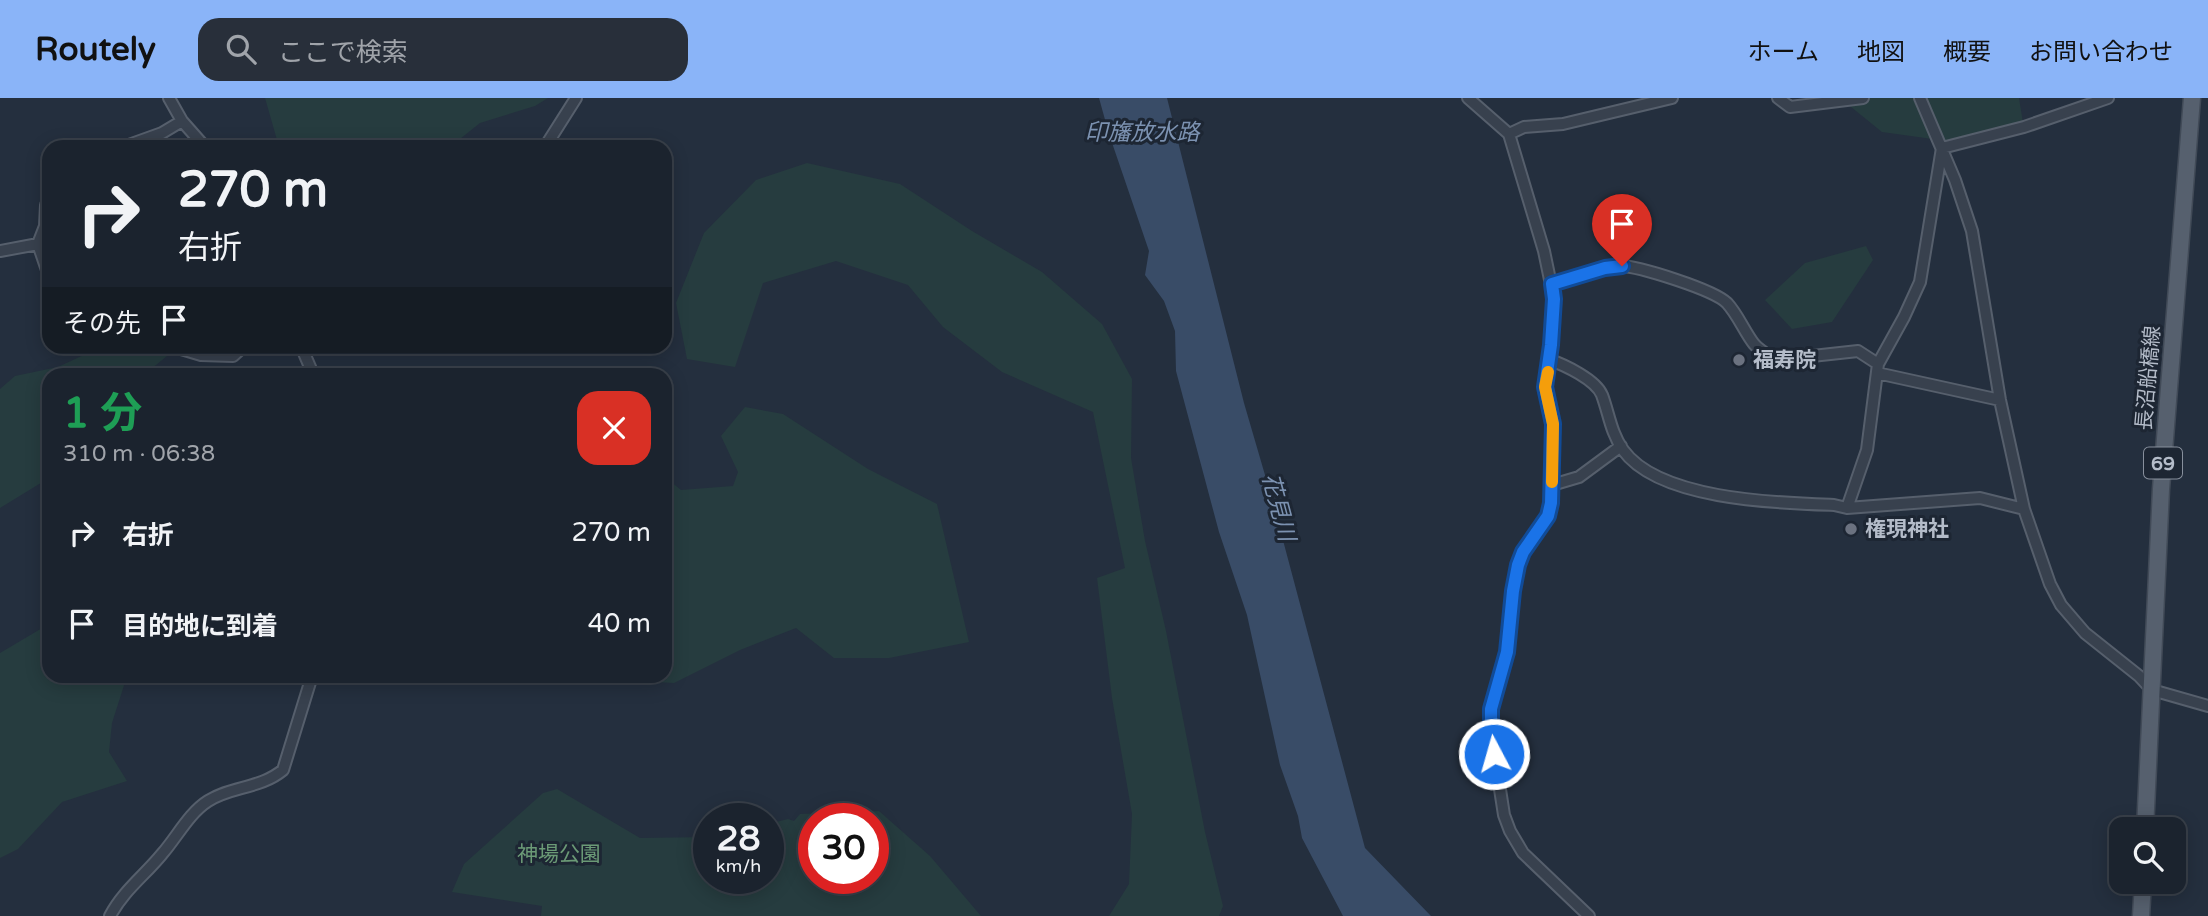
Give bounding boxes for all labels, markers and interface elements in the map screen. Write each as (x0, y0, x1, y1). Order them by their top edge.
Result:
search box (198, 18, 688, 81)
text: Routely (35, 30, 156, 69)
icon: search (222, 30, 260, 68)
text: ここで検索 (278, 37, 408, 68)
text: ホーム (1748, 38, 1819, 67)
text: 地図 (1857, 38, 1905, 67)
text: 概要 (1943, 38, 1991, 67)
text: お問い合わせ (2029, 38, 2173, 67)
water label: 印旛放水路 (1085, 119, 1202, 147)
text: 270 m (178, 161, 328, 220)
icon: right (63, 168, 154, 259)
pin (1592, 194, 1652, 266)
icon: arrive (1603, 205, 1641, 243)
text: 右折 (178, 229, 242, 267)
icon: arrive (155, 301, 193, 339)
text: その先 (63, 308, 141, 339)
street label: 長沼船橋線 (2131, 325, 2166, 431)
place label: 福寿院 (1753, 348, 1816, 373)
marker: 福寿院 (1731, 352, 1747, 368)
text: 1 分 (63, 388, 142, 439)
button: close (577, 391, 651, 465)
text: 310 m · 06:38 (63, 440, 215, 468)
road number: 69 (2144, 448, 2182, 478)
water label: 花見川 (1256, 470, 1301, 547)
icon: right (63, 514, 101, 552)
text: 270 m (571, 517, 651, 548)
place label: 権現神社 (1865, 517, 1949, 542)
text: 右折 (122, 520, 174, 551)
marker: 権現神社 (1843, 521, 1859, 537)
icon: arrive (63, 605, 101, 643)
text: 40 m (588, 608, 651, 639)
text: 目的地に到着 (122, 611, 278, 642)
position arrow (1457, 717, 1531, 791)
speed limit sign: 30 (798, 803, 889, 894)
map controls (2109, 817, 2186, 894)
button: search (2109, 817, 2186, 894)
text: 28 (717, 818, 760, 860)
park label: 神場公園 (517, 842, 601, 867)
text: km/h (716, 855, 761, 877)

